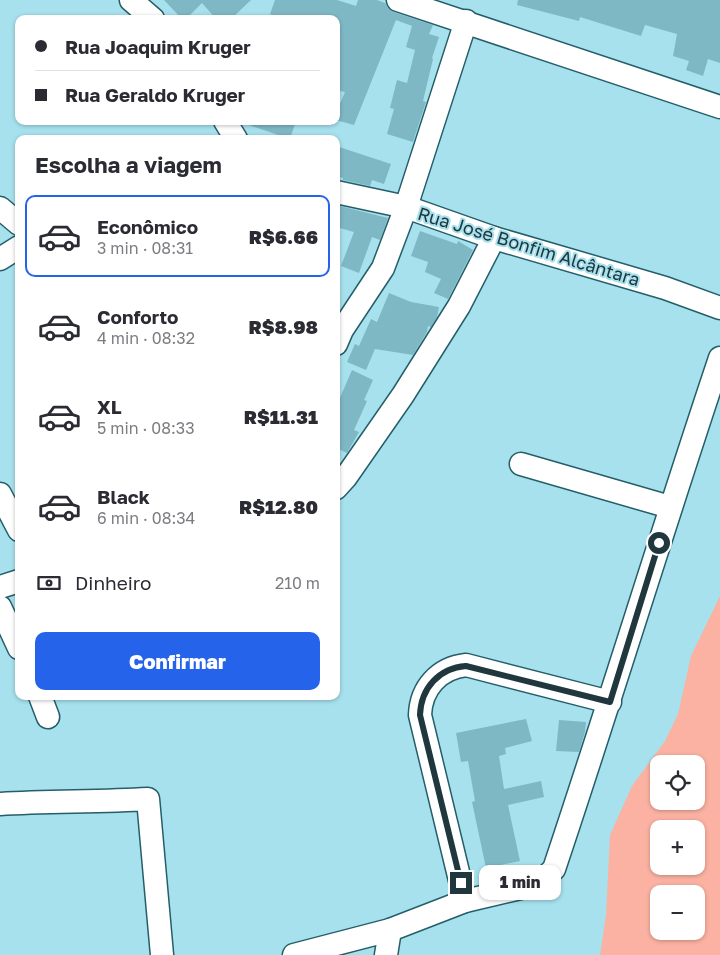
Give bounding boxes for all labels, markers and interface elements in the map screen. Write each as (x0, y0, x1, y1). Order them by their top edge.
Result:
text: Rua Joaquim Kruger (65, 35, 251, 58)
text: Rua Geraldo Kruger (65, 83, 245, 106)
text: Escolha a viagem (35, 151, 222, 178)
street label: Rua José Bonfim Alcântara (415, 202, 643, 290)
icon: car (37, 214, 82, 259)
text: Econômico (97, 215, 198, 238)
text: R$6.66 (249, 225, 318, 248)
text: 3 min · 08:31 (97, 238, 193, 258)
icon: car (37, 304, 82, 349)
text: Conforto (97, 305, 178, 328)
text: R$8.98 (248, 315, 318, 338)
text: 4 min · 08:32 (97, 328, 195, 348)
icon: car (37, 394, 82, 439)
text: XL (97, 395, 122, 418)
text: R$11.31 (244, 405, 318, 428)
text: 5 min · 08:33 (97, 418, 195, 438)
icon: car (37, 484, 82, 529)
text: Black (97, 485, 150, 508)
text: R$12.80 (239, 495, 318, 518)
text: 6 min · 08:34 (97, 508, 195, 528)
route start (648, 532, 670, 554)
icon: cash (35, 569, 63, 597)
text: Dinheiro (75, 571, 152, 594)
text: 210 m (275, 573, 320, 593)
button: Confirmar (35, 632, 320, 690)
map controls (650, 755, 705, 940)
button: locate (650, 755, 705, 810)
button: + (650, 820, 705, 875)
callout: 1 min (478, 866, 561, 900)
route end (450, 872, 472, 894)
text: 1 min (500, 872, 540, 892)
button: − (650, 885, 705, 940)

